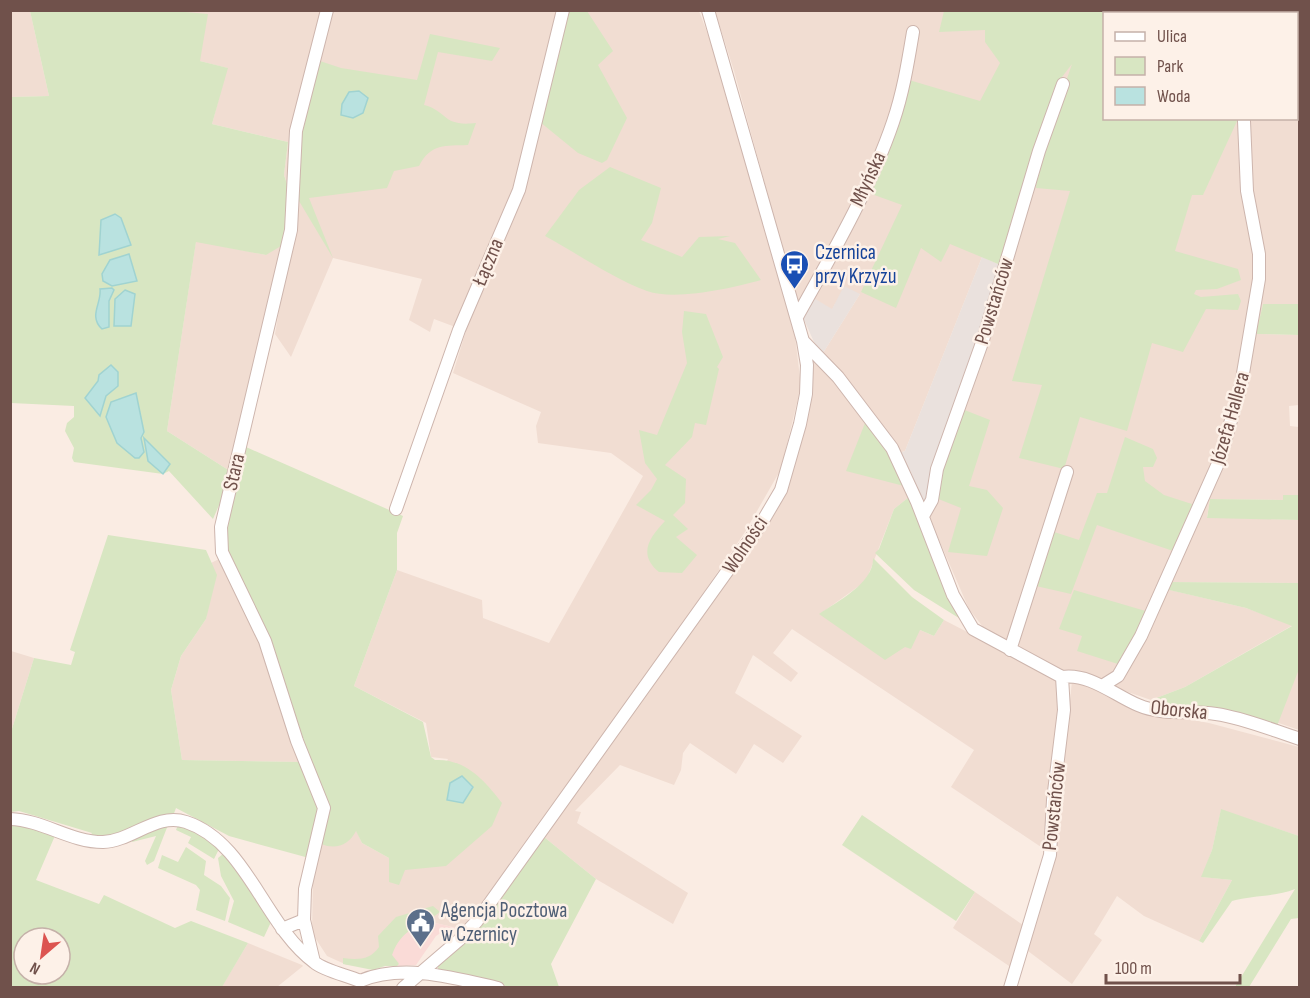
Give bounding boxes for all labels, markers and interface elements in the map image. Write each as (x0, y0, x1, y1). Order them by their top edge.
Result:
legend (1103, 12, 1298, 120)
text: Ulica (1157, 26, 1187, 47)
text: Park (1157, 56, 1183, 77)
text: Woda (1157, 86, 1190, 107)
street label: Młyńska (845, 148, 891, 210)
street label: Łączna (467, 235, 509, 290)
place label: Czernica przy Krzyżu (815, 240, 896, 289)
bus stop icon: Czernica przy Krzyżu (778, 248, 810, 290)
street label: Powstańców (969, 255, 1019, 347)
street label: Józefa Hallera (1205, 369, 1255, 468)
street label: Stara (218, 451, 250, 493)
street label: Wolności (717, 512, 773, 578)
street label: Oborska (1149, 695, 1209, 725)
street label: Powstańców (1037, 760, 1071, 852)
place label: Agencja Pocztowa w Czernicy (440, 898, 567, 947)
public building icon: Agencja Pocztowa w Czernicy (404, 906, 436, 948)
north arrow (12, 926, 72, 986)
scale bar (1106, 947, 1240, 985)
text: N (27, 957, 44, 978)
text: 100 m (1115, 958, 1152, 979)

